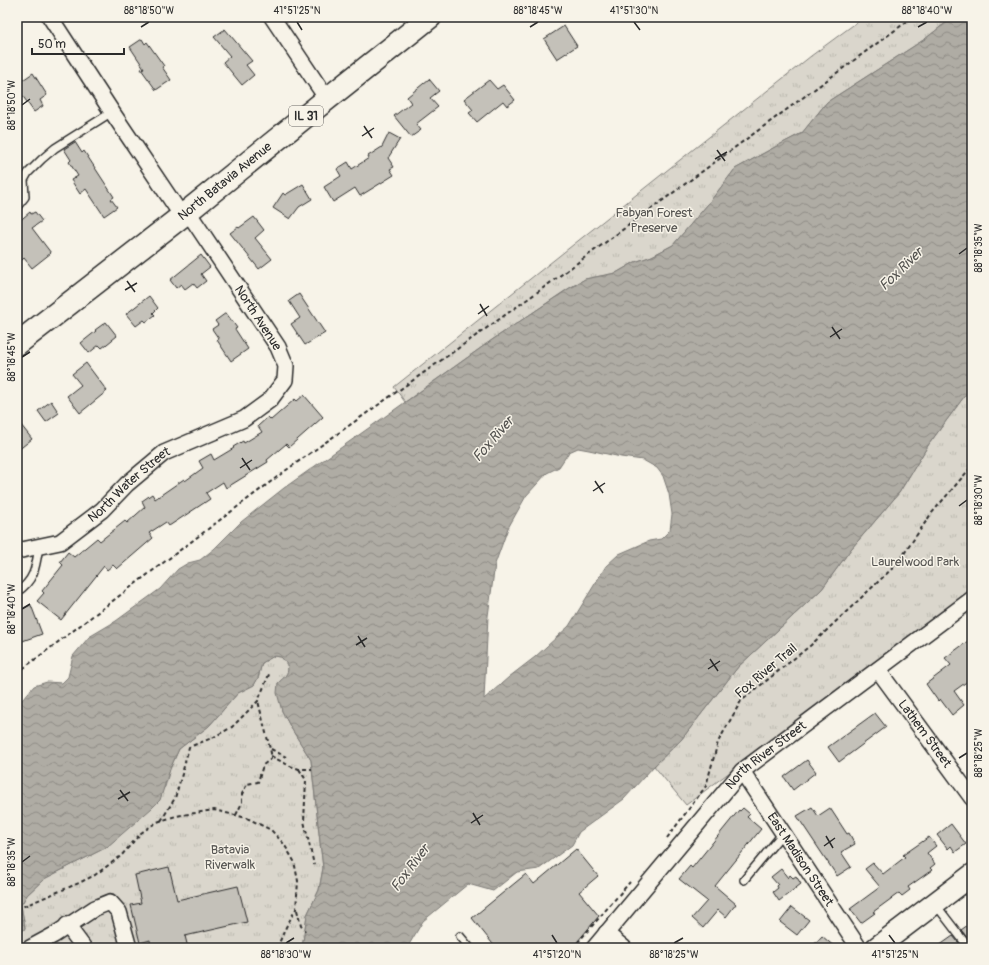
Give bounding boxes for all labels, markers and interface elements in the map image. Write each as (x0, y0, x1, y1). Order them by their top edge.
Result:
text: 88°18'50"W (124, 5, 175, 17)
text: 41°51'25"N (273, 5, 321, 17)
text: 88°18'45"W (513, 5, 563, 17)
text: 41°51'30"N (610, 5, 659, 17)
text: 88°18'40"W (902, 5, 953, 17)
scale bar (32, 30, 124, 56)
text: 50 m (38, 37, 66, 52)
text: 88°18'50"W (6, 79, 18, 130)
road number: IL 31 (289, 106, 323, 126)
street label: North Batavia Avenue (175, 138, 276, 224)
park label: Fabyan Forest Preserve (616, 205, 693, 236)
text: 88°18'35"W (973, 223, 985, 273)
water label: Fox River (876, 243, 928, 294)
street label: North Avenue (231, 282, 285, 354)
text: 88°18'45"W (6, 332, 18, 382)
water label: Fox River (469, 411, 519, 465)
street label: North Water Street (85, 443, 173, 526)
text: 88°18'30"W (973, 474, 985, 525)
park label: Laurelwood Park (871, 554, 960, 570)
text: 88°18'40"W (6, 583, 18, 634)
street label: Fox River Trail (732, 640, 800, 702)
street label: Lathem Street (895, 697, 955, 771)
street label: North River Street (722, 717, 810, 793)
text: 88°18'25"W (973, 728, 985, 778)
street label: East Madison Street (764, 810, 838, 910)
text: 88°18'35"W (6, 837, 18, 887)
water label: Fox River (387, 840, 434, 895)
park label: Batavia Riverwalk (205, 842, 256, 873)
text: 88°18'30"W (261, 949, 312, 961)
text: 41°51'20"N (533, 949, 582, 961)
text: 88°18'25"W (650, 949, 699, 961)
text: 41°51'25"N (871, 949, 919, 961)

